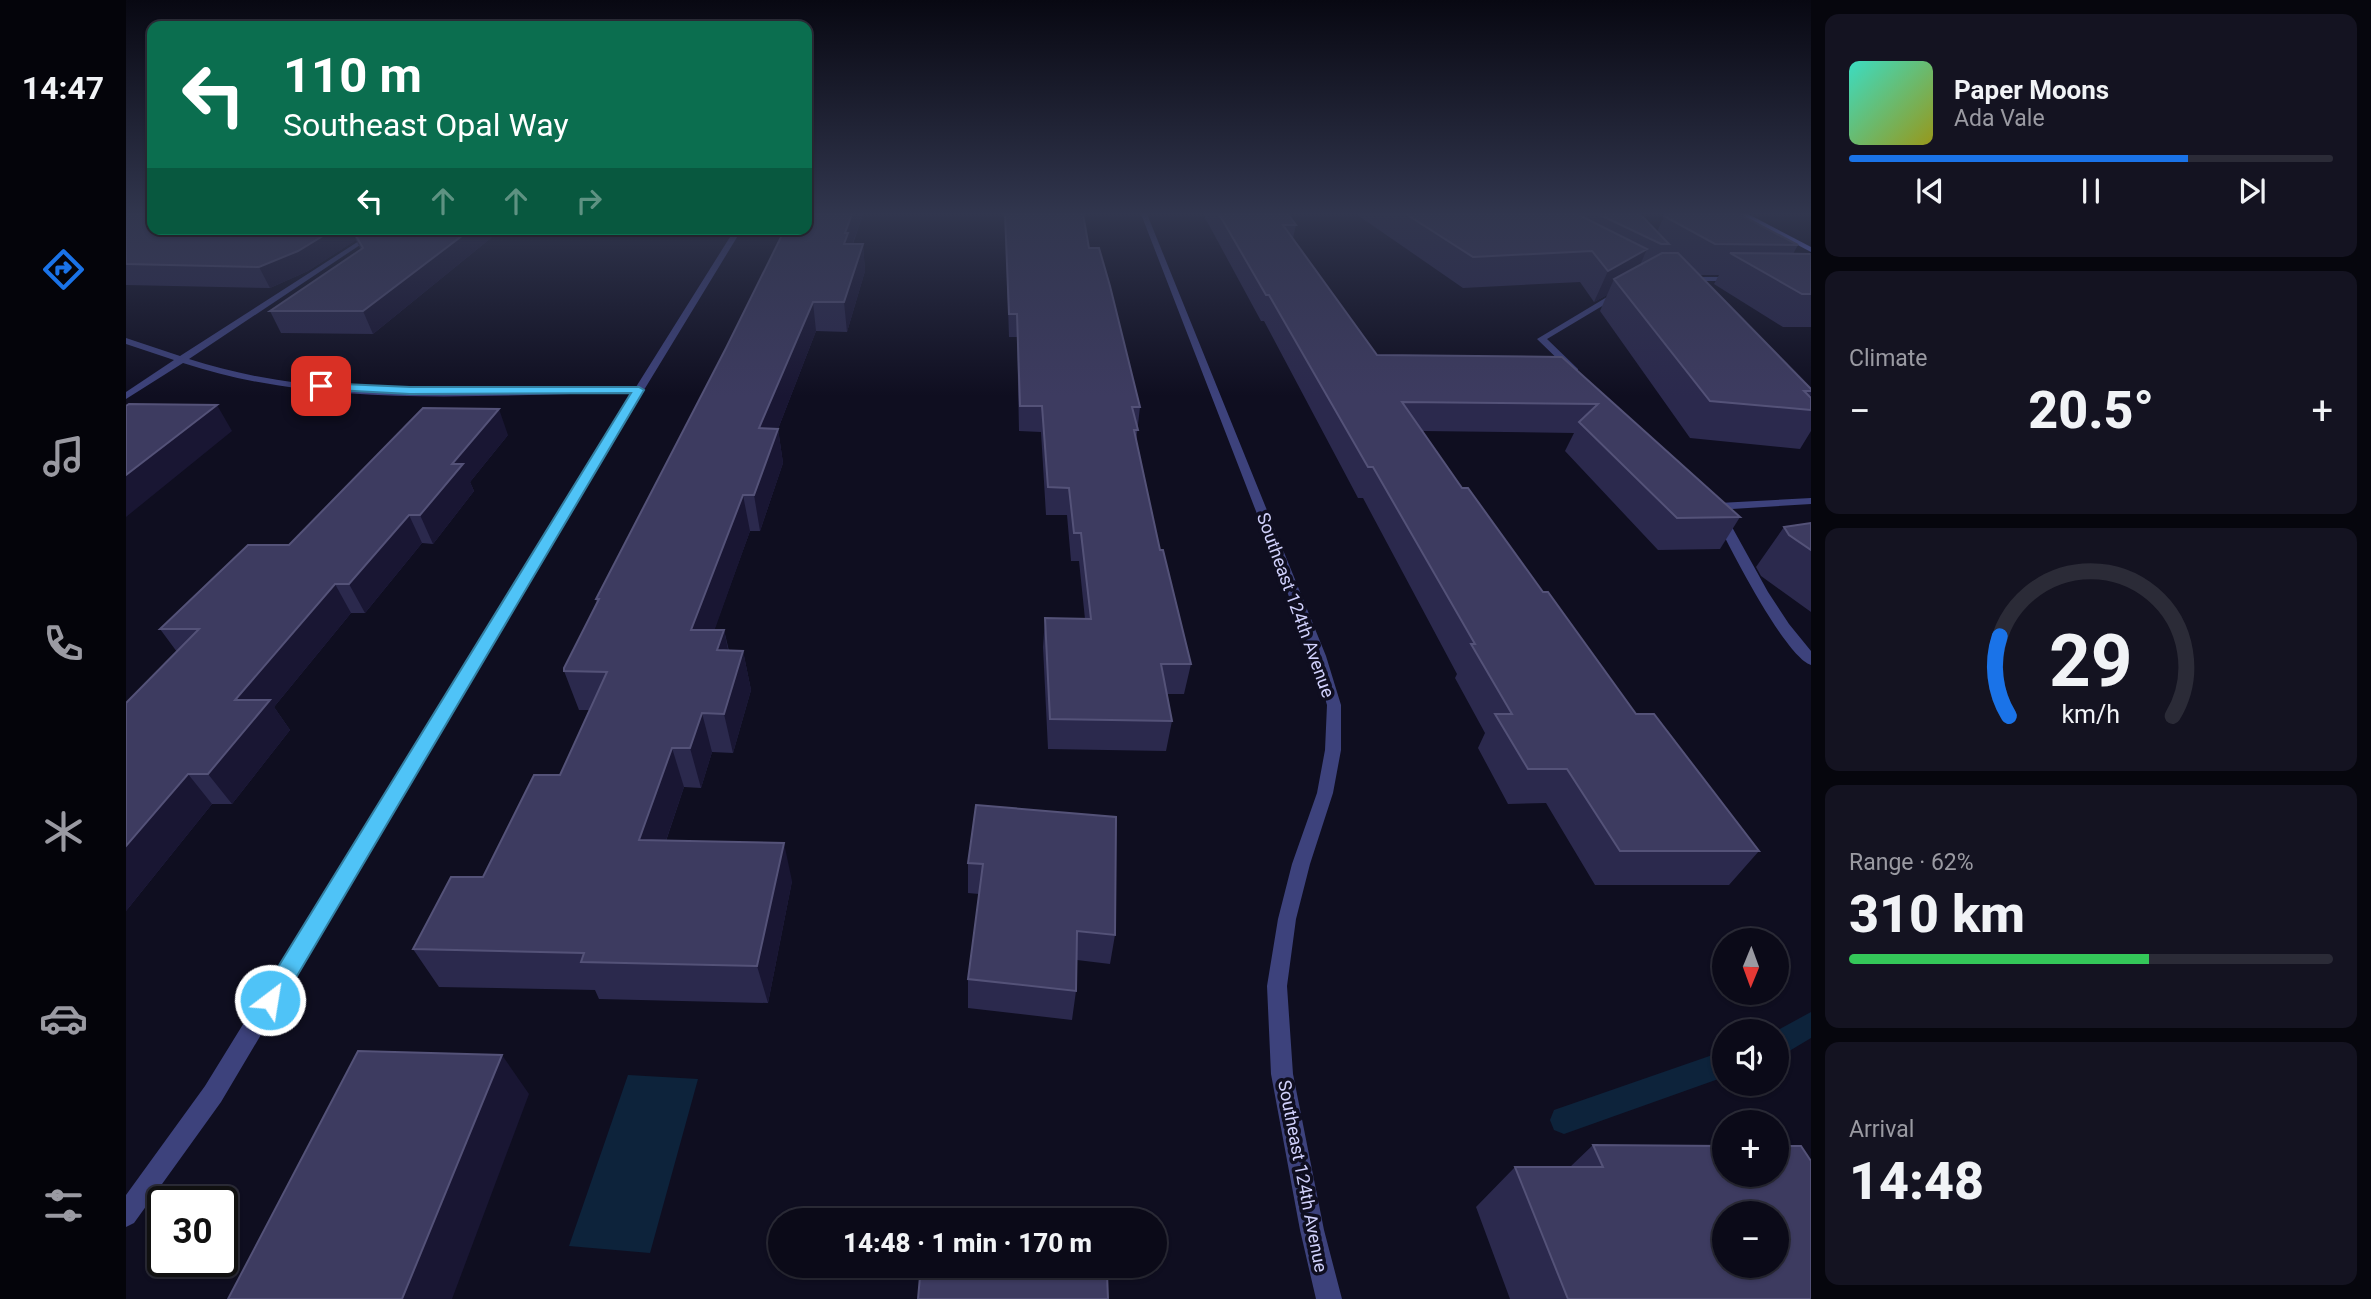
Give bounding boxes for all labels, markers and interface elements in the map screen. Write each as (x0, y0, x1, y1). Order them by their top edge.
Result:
text: 110 m (283, 47, 422, 104)
icon: left (168, 49, 259, 140)
text: 14:47 (22, 69, 104, 107)
text: Paper Moons (1954, 75, 2109, 105)
text: Ada Vale (1954, 105, 2045, 132)
text: Southeast Opal Way (283, 106, 569, 144)
icon: previous (1911, 172, 1949, 210)
icon: pause (2072, 172, 2110, 210)
icon: next (2233, 172, 2271, 210)
icon: left (351, 182, 389, 220)
icon: ahead (424, 182, 462, 220)
icon: ahead (497, 182, 535, 220)
icon: right (570, 182, 608, 220)
icon: directions (39, 245, 88, 294)
text: Climate (1849, 345, 1928, 372)
pin (291, 356, 351, 416)
icon: arrive (302, 367, 340, 405)
text: 20.5° (2028, 380, 2154, 441)
text: − (1849, 389, 1871, 433)
text: + (2311, 389, 2333, 433)
icon: music (39, 432, 88, 481)
street label: Southeast 124th Avenue (1253, 510, 1339, 700)
text: 29 (2049, 618, 2133, 704)
icon: phone (39, 619, 88, 668)
text: km/h (2062, 699, 2120, 728)
icon: climate (39, 807, 88, 856)
text: Range · 62% (1849, 849, 1974, 876)
text: 310 km (1849, 884, 2025, 945)
north arrow (1712, 928, 1788, 1004)
map controls (1712, 928, 1789, 1278)
position arrow (233, 963, 307, 1037)
icon: car (39, 994, 88, 1043)
button: sound (1712, 1019, 1789, 1096)
street label: Southeast 124th Avenue (1274, 1078, 1332, 1274)
button: + (1712, 1110, 1789, 1187)
text: Arrival (1849, 1116, 1914, 1143)
text: 14:48 (1849, 1151, 1984, 1212)
icon: filters (39, 1181, 88, 1230)
speed limit sign: 30 (147, 1186, 238, 1277)
button: − (1712, 1201, 1789, 1278)
text: 14:48 · 1 min · 170 m (843, 1228, 1092, 1258)

